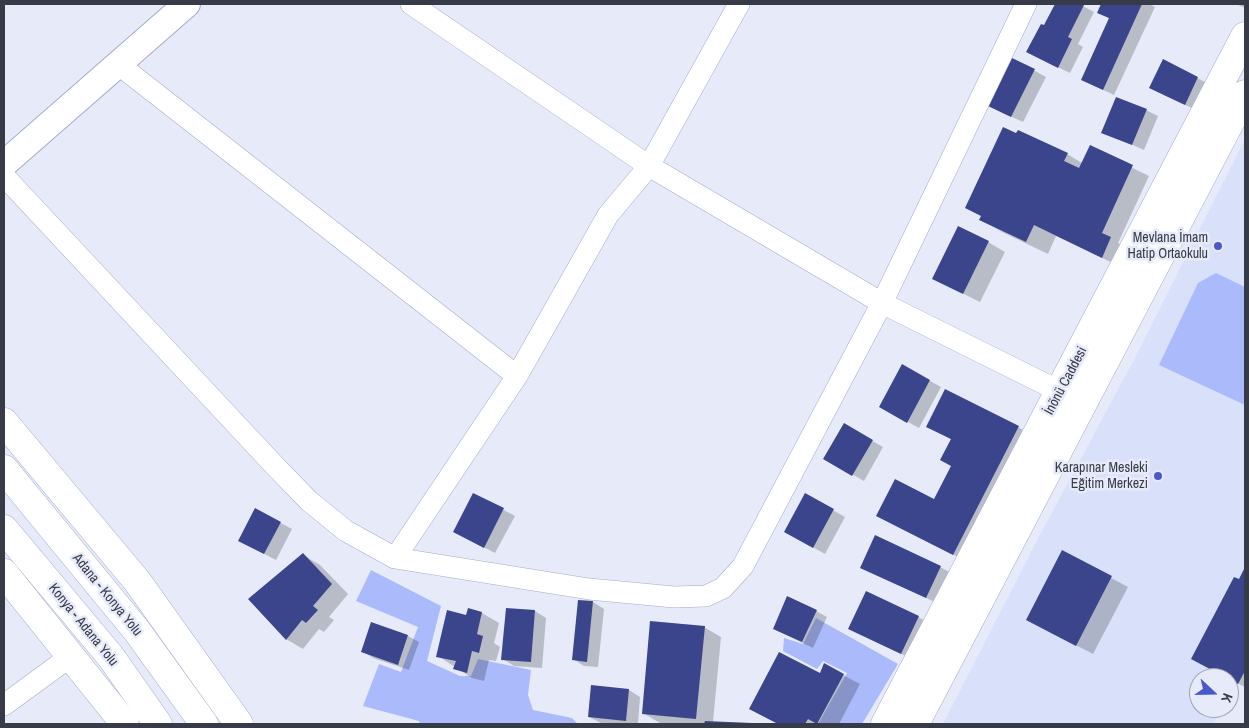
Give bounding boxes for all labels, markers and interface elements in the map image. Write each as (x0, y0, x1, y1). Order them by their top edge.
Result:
place label: Mevlana İmam Hatip Ortaokulu (1128, 230, 1208, 262)
marker: Mevlana İmam Hatip Ortaokulu (1212, 240, 1224, 252)
street label: İnönü Caddesi (1041, 344, 1091, 418)
place label: Karapınar Mesleki Eğitim Merkezi (1055, 460, 1148, 492)
marker: Karapınar Mesleki Eğitim Merkezi (1152, 470, 1164, 482)
street label: Adana - Konya Yolu (69, 550, 145, 640)
street label: Konya - Adana Yolu (45, 580, 121, 670)
north arrow (1189, 668, 1239, 718)
text: K (1217, 691, 1237, 705)

